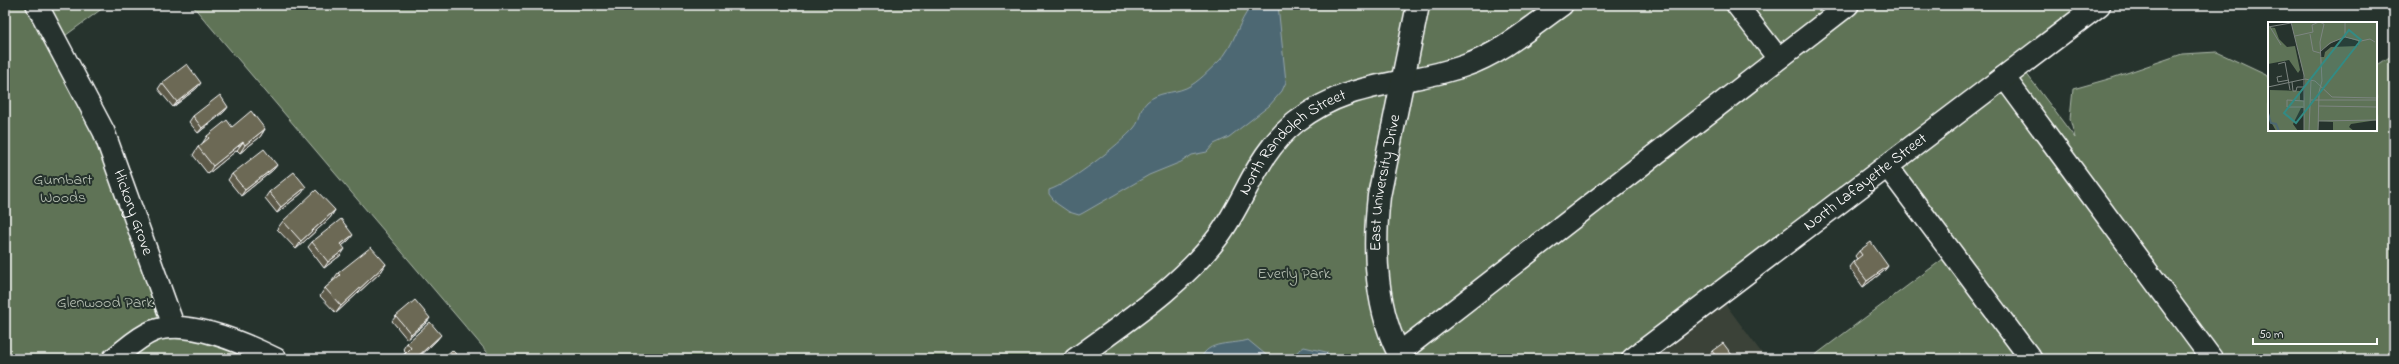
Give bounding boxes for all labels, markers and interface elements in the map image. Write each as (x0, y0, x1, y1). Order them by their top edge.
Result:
inset map (2268, 22, 2377, 131)
street label: North Randolph Street (1233, 83, 1350, 199)
street label: East University Drive (1364, 111, 1408, 251)
street label: North Lafayette Street (1798, 127, 1933, 237)
street label: Hickory Grove (106, 166, 160, 259)
park label: Gumbart Woods (34, 168, 93, 210)
park label: Everly Park (1258, 262, 1331, 286)
park label: Glenwood Park (57, 291, 154, 315)
scale bar (2253, 320, 2377, 346)
text: 50 m (2259, 326, 2283, 344)

